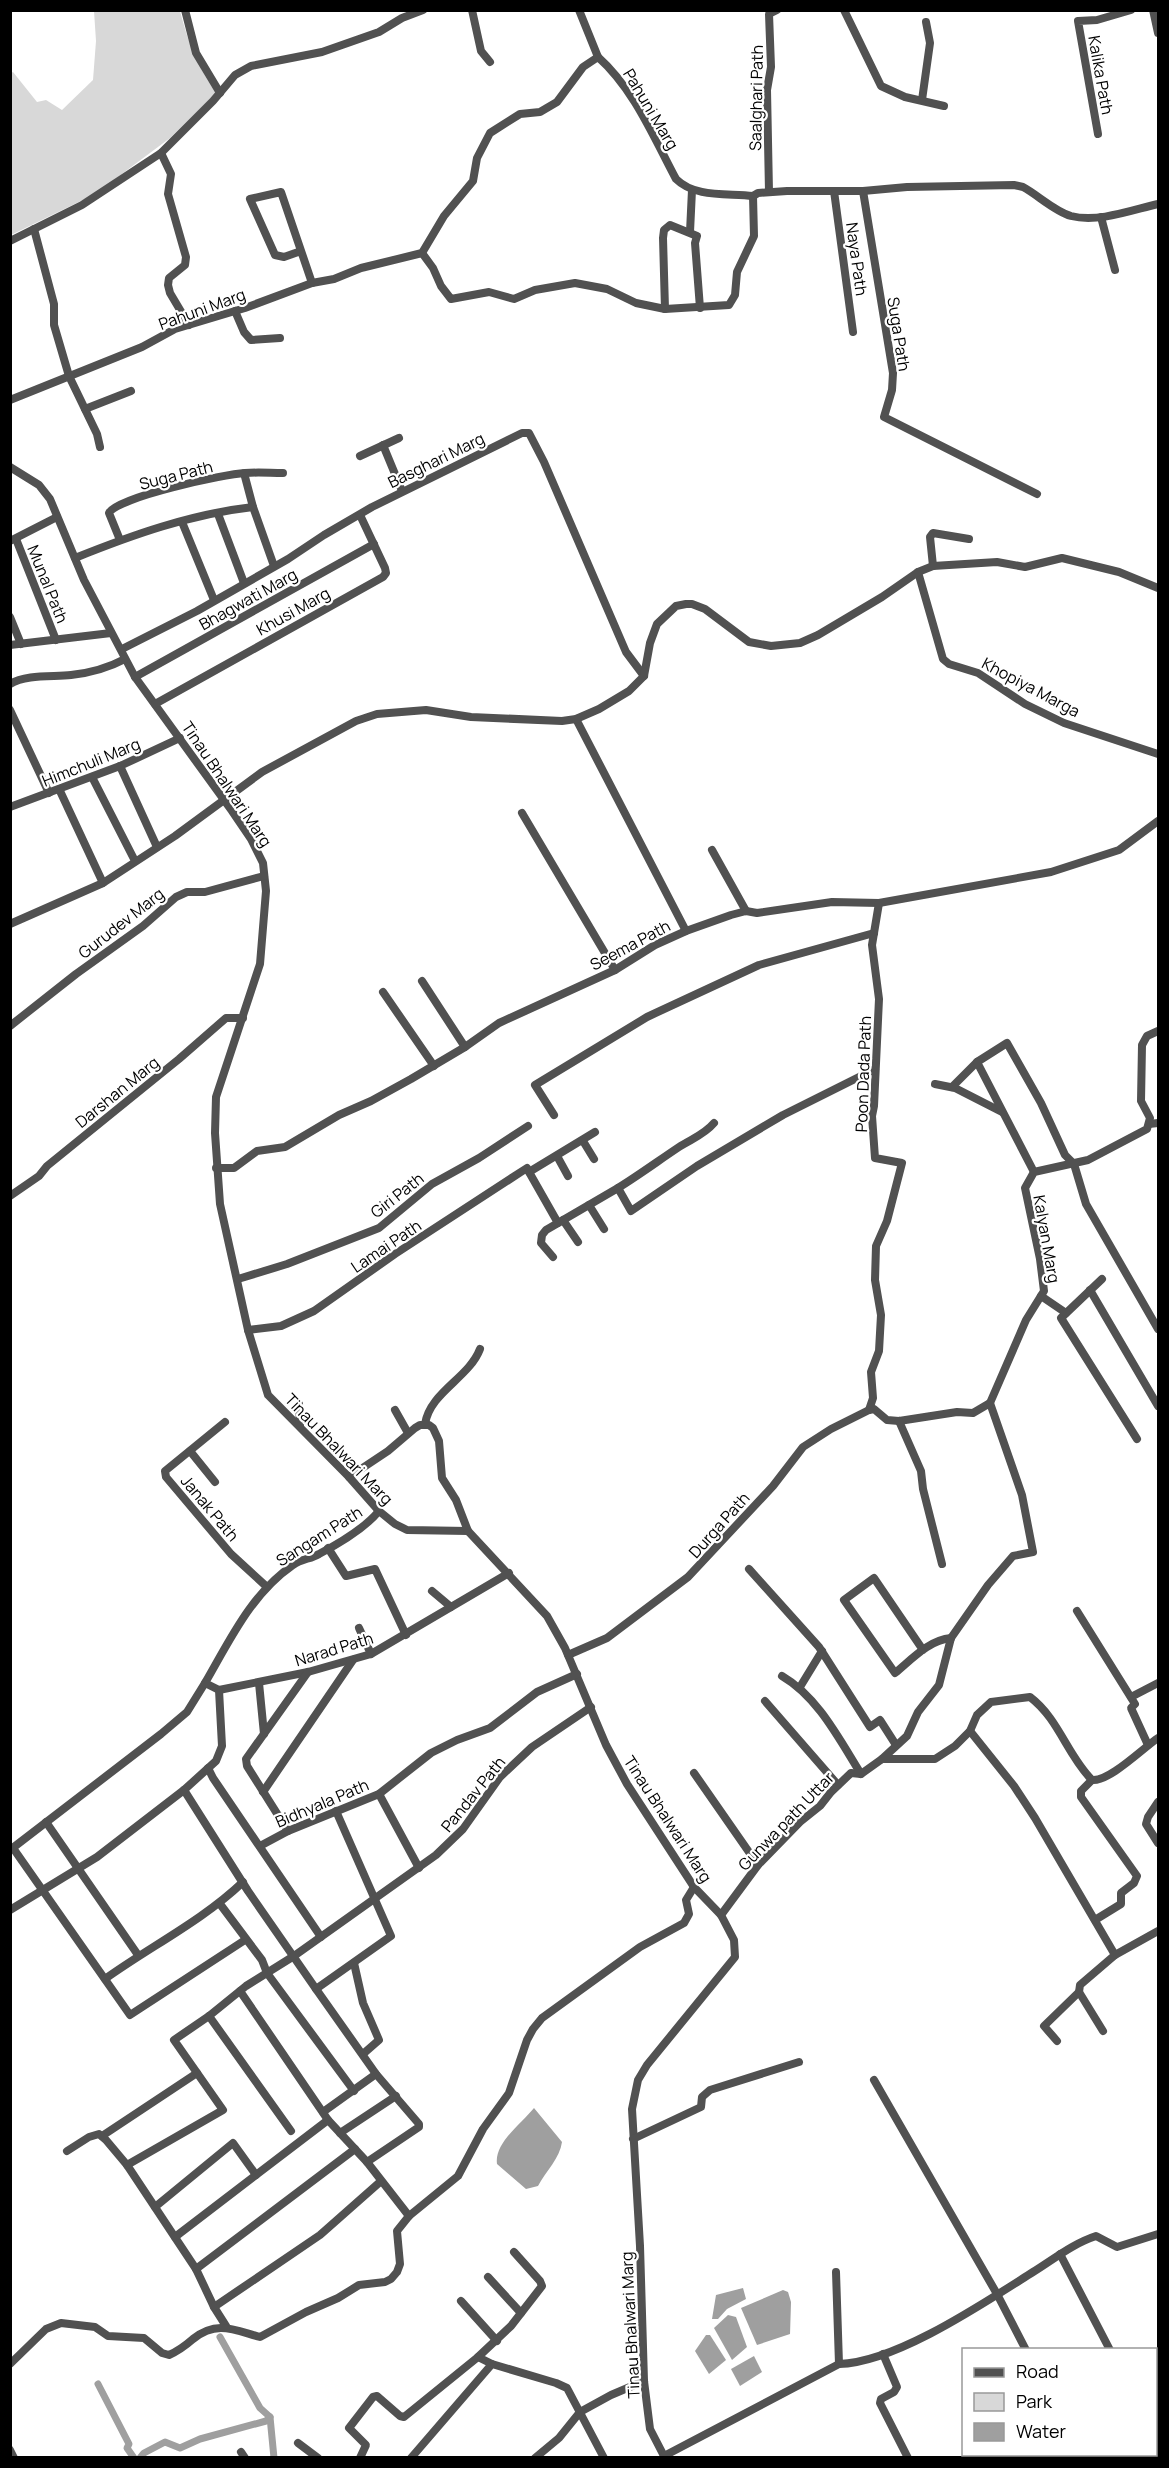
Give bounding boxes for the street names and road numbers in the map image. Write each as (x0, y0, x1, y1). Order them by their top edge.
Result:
street label: Kalika Path (1083, 34, 1119, 116)
street label: Saalghari Path (744, 45, 768, 151)
street label: Pahuni Marg (618, 64, 684, 154)
street label: Naya Path (841, 221, 873, 297)
street label: Pahuni Marg (156, 283, 248, 335)
street label: Suga Path (882, 295, 916, 373)
street label: Basghari Marg (384, 427, 488, 493)
street label: Suga Path (137, 455, 215, 495)
street label: Munal Path (22, 542, 74, 626)
street label: Bhagwati Marg (195, 563, 301, 635)
street label: Khusi Marg (252, 582, 334, 640)
street label: Khopiya Marga (978, 652, 1084, 722)
street label: Tinau Bhalwari Marg (177, 717, 277, 851)
street label: Himchuli Marg (39, 732, 143, 792)
street label: Gurudev Marg (74, 883, 168, 963)
street label: Seema Path (586, 915, 674, 975)
street label: Poon Dada Path (850, 1015, 876, 1133)
street label: Darshan Marg (71, 1051, 163, 1133)
street label: Giri Path (366, 1167, 428, 1223)
street label: Kalyan Marg (1028, 1193, 1066, 1285)
street label: Lamai Path (346, 1214, 426, 1278)
street label: Tinau Bhalwari Marg (280, 1388, 398, 1510)
street label: Janak Path (176, 1470, 244, 1546)
street label: Durga Path (684, 1487, 754, 1563)
street label: Sangam Path (272, 1501, 366, 1571)
street label: Narad Path (292, 1627, 376, 1671)
street label: Tinau Bhalwari Marg (619, 1751, 717, 1887)
street label: Pandav Path (436, 1752, 510, 1836)
street label: Gunwa path Uttar (733, 1767, 839, 1875)
street label: Bidhyala Path (272, 1773, 372, 1833)
street label: Tinau Bhalwari Marg (615, 2251, 645, 2399)

